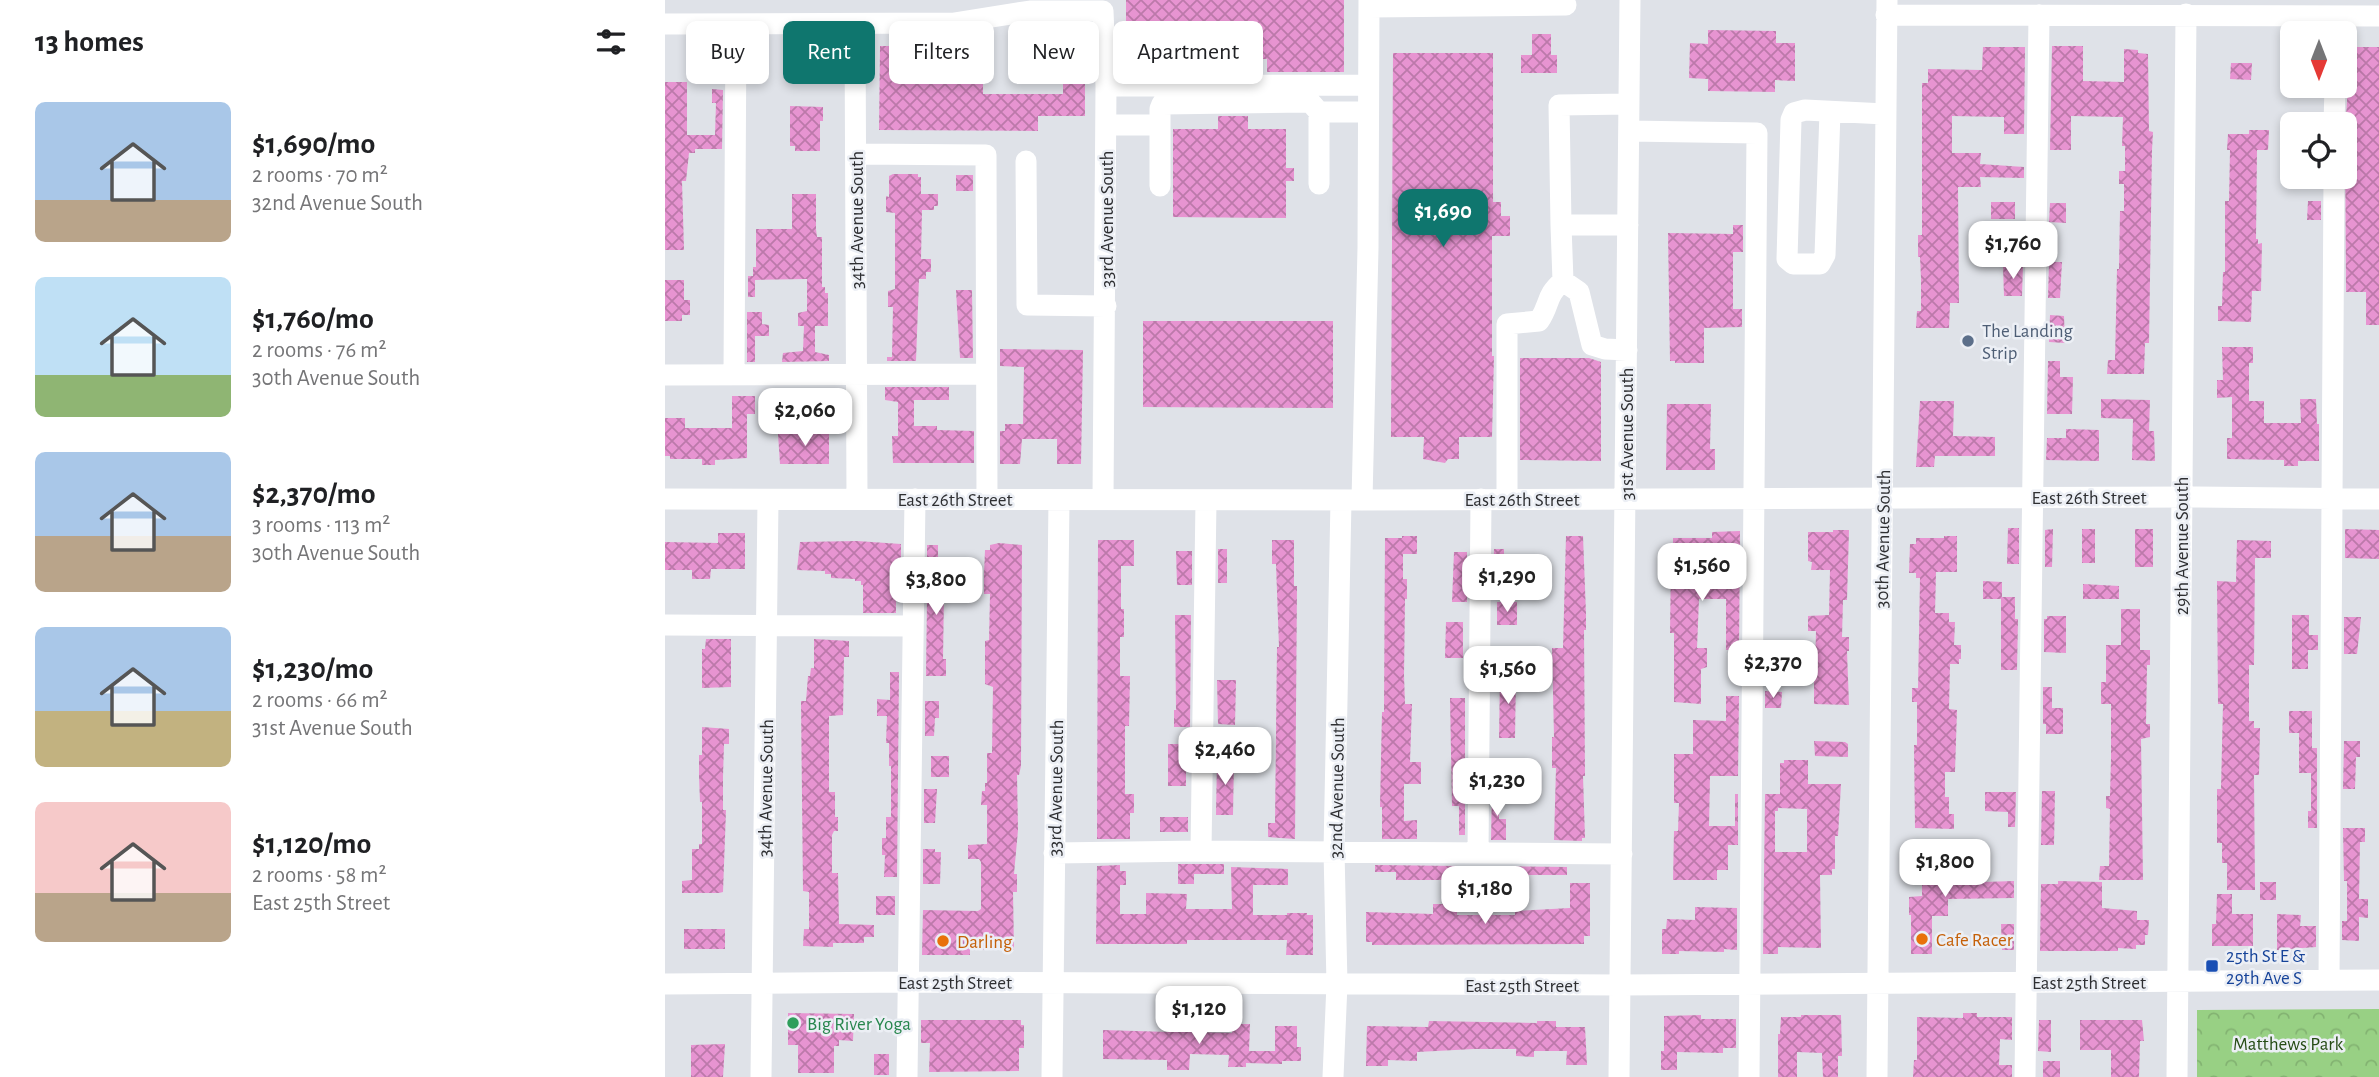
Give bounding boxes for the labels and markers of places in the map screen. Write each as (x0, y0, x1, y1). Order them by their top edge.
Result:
pin: $1,690 (1386, 190, 1500, 249)
pin: $1,760 (1956, 222, 2070, 281)
place label: The Landing Strip (1982, 322, 2073, 363)
marker: The Landing Strip (1960, 333, 1976, 349)
pin: $2,060 (748, 388, 862, 448)
pin: $1,560 (1645, 544, 1759, 603)
pin: $1,290 (1450, 554, 1564, 614)
pin: $3,800 (879, 558, 993, 617)
pin: $2,370 (1716, 640, 1830, 700)
pin: $1,560 (1451, 646, 1565, 706)
pin: $2,460 (1168, 728, 1282, 787)
pin: $1,230 (1440, 758, 1554, 818)
pin: $1,800 (1888, 839, 2002, 899)
pin: $1,180 (1428, 866, 1542, 926)
marker: Cafe Racer (1914, 931, 1930, 947)
place label: Cafe Racer (1936, 931, 2013, 950)
marker: Darling (935, 933, 951, 949)
place label: Darling (957, 933, 1013, 952)
place label: 25th St E & 29th Ave S (2226, 947, 2305, 988)
marker: 25th St E & 29th Ave S (2204, 958, 2220, 974)
pin: $1,120 (1142, 986, 1256, 1046)
marker: Big River Yoga (785, 1015, 801, 1031)
place label: Big River Yoga (807, 1015, 911, 1034)

